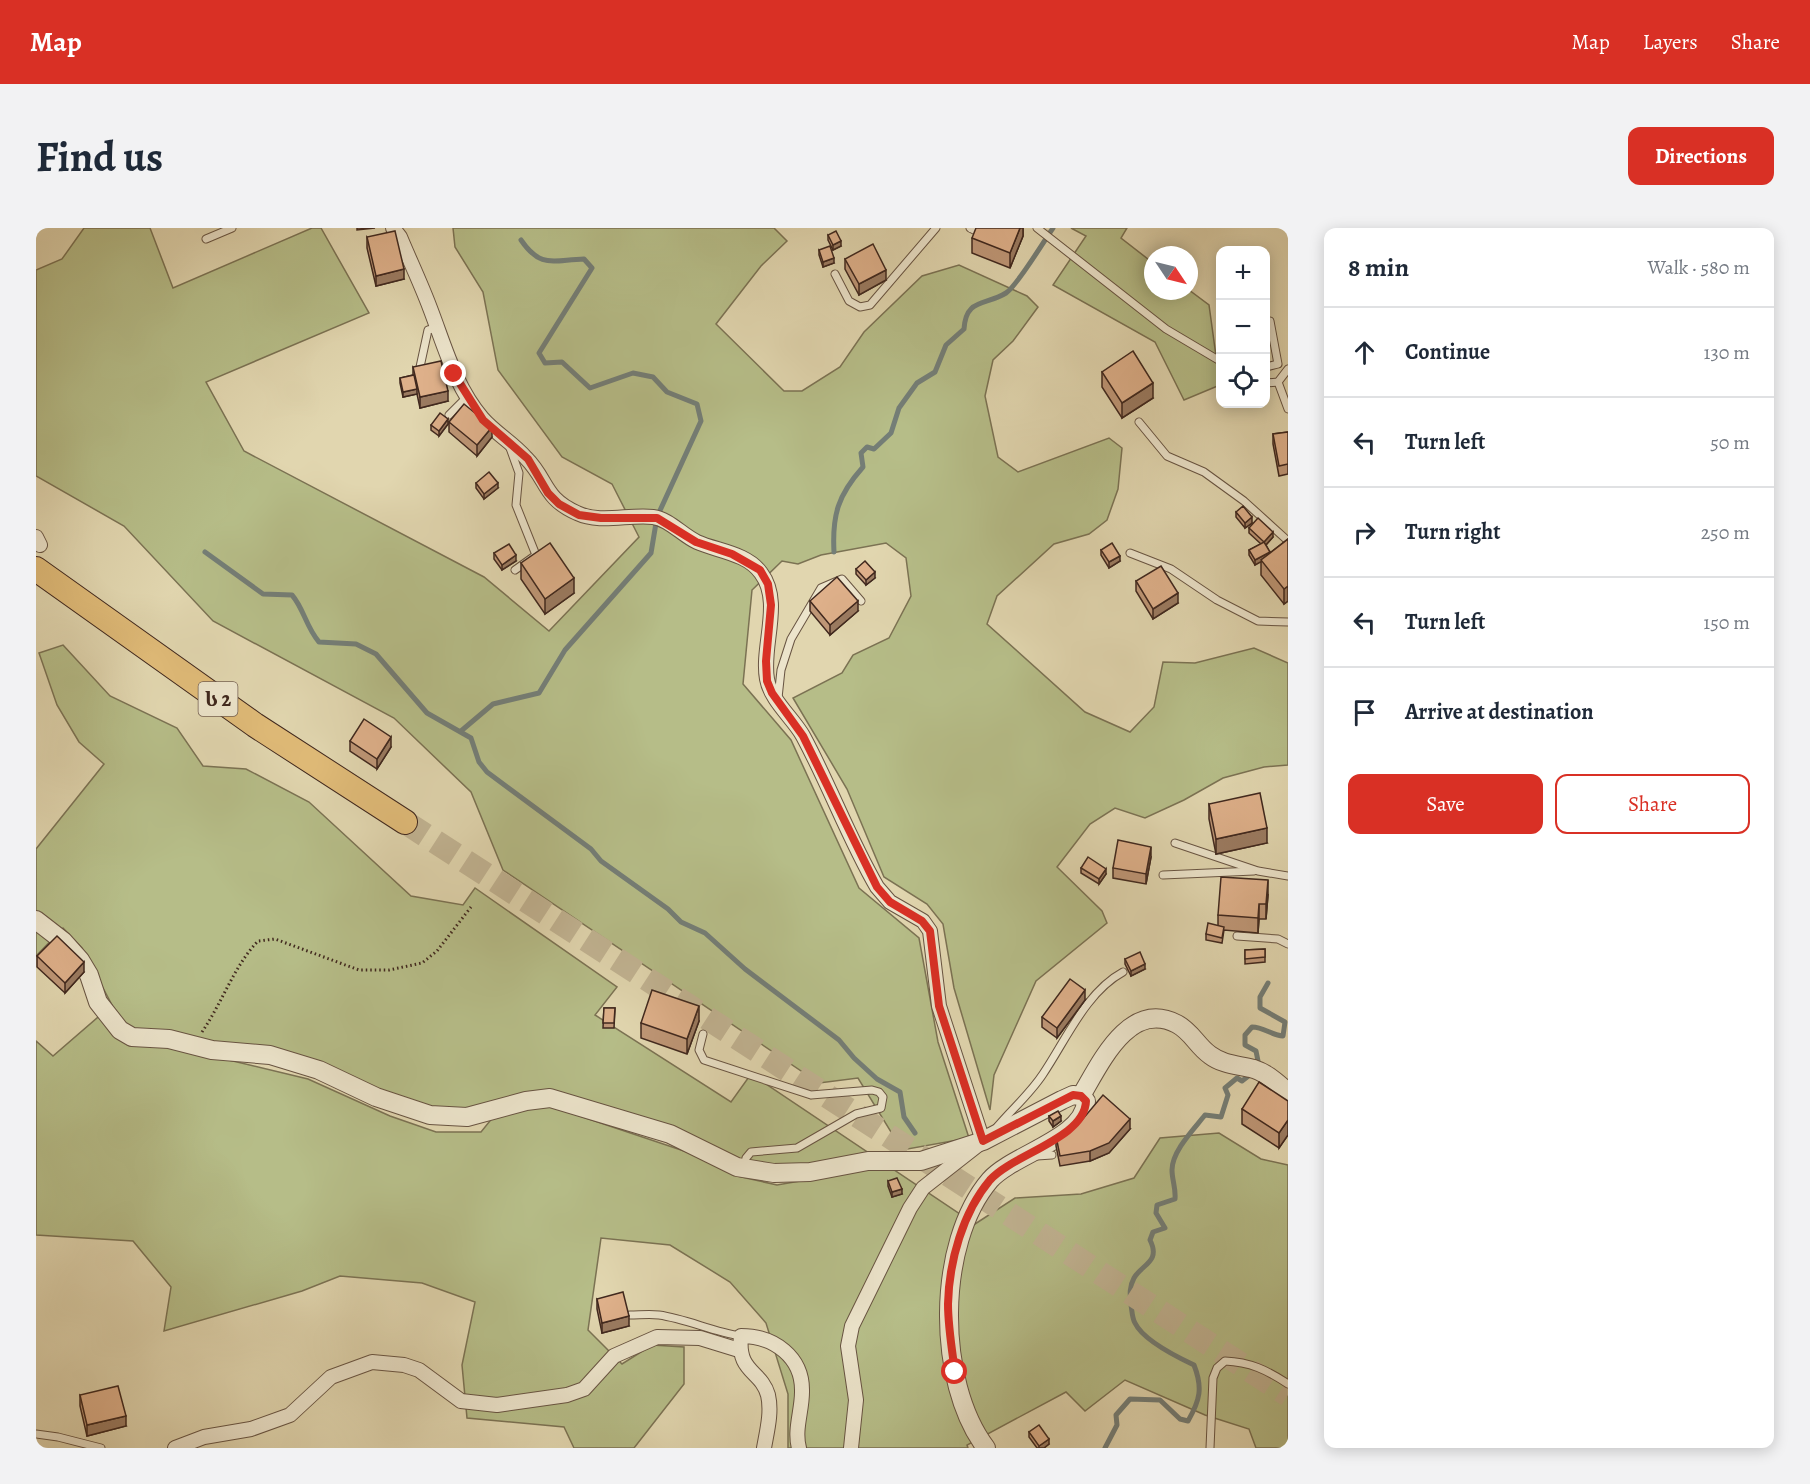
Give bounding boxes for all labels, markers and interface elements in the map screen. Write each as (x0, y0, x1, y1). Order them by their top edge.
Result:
text: Map (30, 23, 82, 61)
text: Map (1571, 28, 1610, 56)
text: Layers (1643, 28, 1698, 56)
text: Share (1731, 28, 1780, 56)
button: Directions (1628, 127, 1774, 185)
text: Find us (36, 128, 163, 185)
north arrow (1144, 246, 1198, 300)
map controls (1216, 246, 1270, 408)
button: + (1216, 246, 1270, 300)
text: 8 min (1348, 250, 1409, 285)
text: Walk · 580 m (1647, 254, 1750, 281)
button: − (1216, 300, 1270, 354)
icon: ahead (1348, 336, 1381, 369)
text: Continue (1405, 337, 1490, 367)
text: 130 m (1704, 339, 1750, 366)
button: locate (1216, 354, 1270, 408)
route end (440, 360, 466, 386)
icon: left (1348, 426, 1381, 459)
text: Turn left (1405, 427, 1485, 457)
text: 50 m (1710, 429, 1750, 456)
icon: right (1348, 516, 1381, 549)
text: Turn right (1405, 517, 1501, 547)
text: 250 m (1701, 519, 1750, 546)
icon: left (1348, 606, 1381, 639)
text: Turn left (1405, 607, 1485, 637)
text: 150 m (1703, 609, 1750, 636)
road number: ს 2 (198, 682, 237, 716)
icon: arrive (1348, 696, 1381, 729)
text: Arrive at destination (1405, 697, 1594, 727)
button: Save (1348, 774, 1543, 834)
button: Share (1555, 774, 1750, 834)
route start (941, 1358, 967, 1384)

